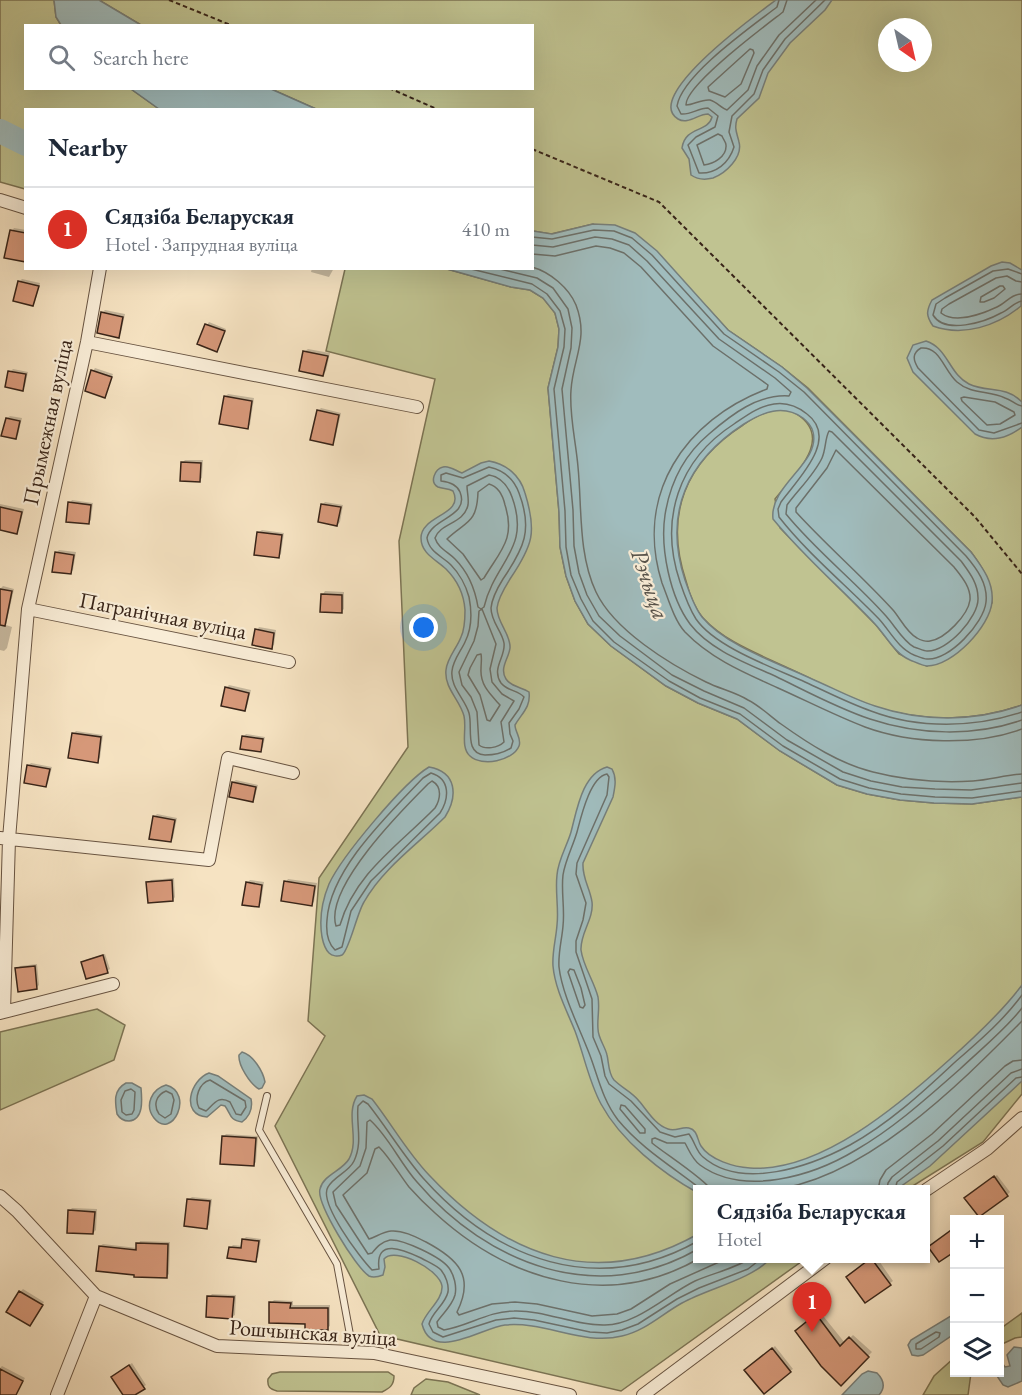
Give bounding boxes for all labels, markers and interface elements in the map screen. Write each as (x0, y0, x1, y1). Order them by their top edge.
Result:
north arrow (878, 18, 932, 72)
search box (24, 24, 534, 90)
icon: search (45, 41, 78, 74)
text: Search here (93, 43, 188, 72)
text: Nearby (48, 130, 128, 164)
text: Сядзіба Беларуская (105, 202, 294, 231)
text: 1 (62, 216, 73, 242)
text: 410 m (462, 216, 510, 242)
text: Hotel · Запрудная вуліца (105, 231, 298, 257)
street label: Прымежная вуліца (16, 336, 79, 508)
water label: Рэчыца (624, 544, 677, 623)
street label: Пагранічная вуліца (77, 585, 249, 646)
your location (409, 613, 438, 642)
popup (693, 1185, 930, 1263)
text: Сядзіба Беларуская (717, 1197, 906, 1226)
map controls (950, 1215, 1004, 1377)
button: + (950, 1215, 1004, 1269)
text: Hotel (717, 1226, 762, 1252)
button: − (950, 1269, 1004, 1323)
pin: 1 (792, 1282, 832, 1332)
street label: Рошчынская вуліца (228, 1312, 398, 1353)
button: layers (950, 1323, 1004, 1377)

